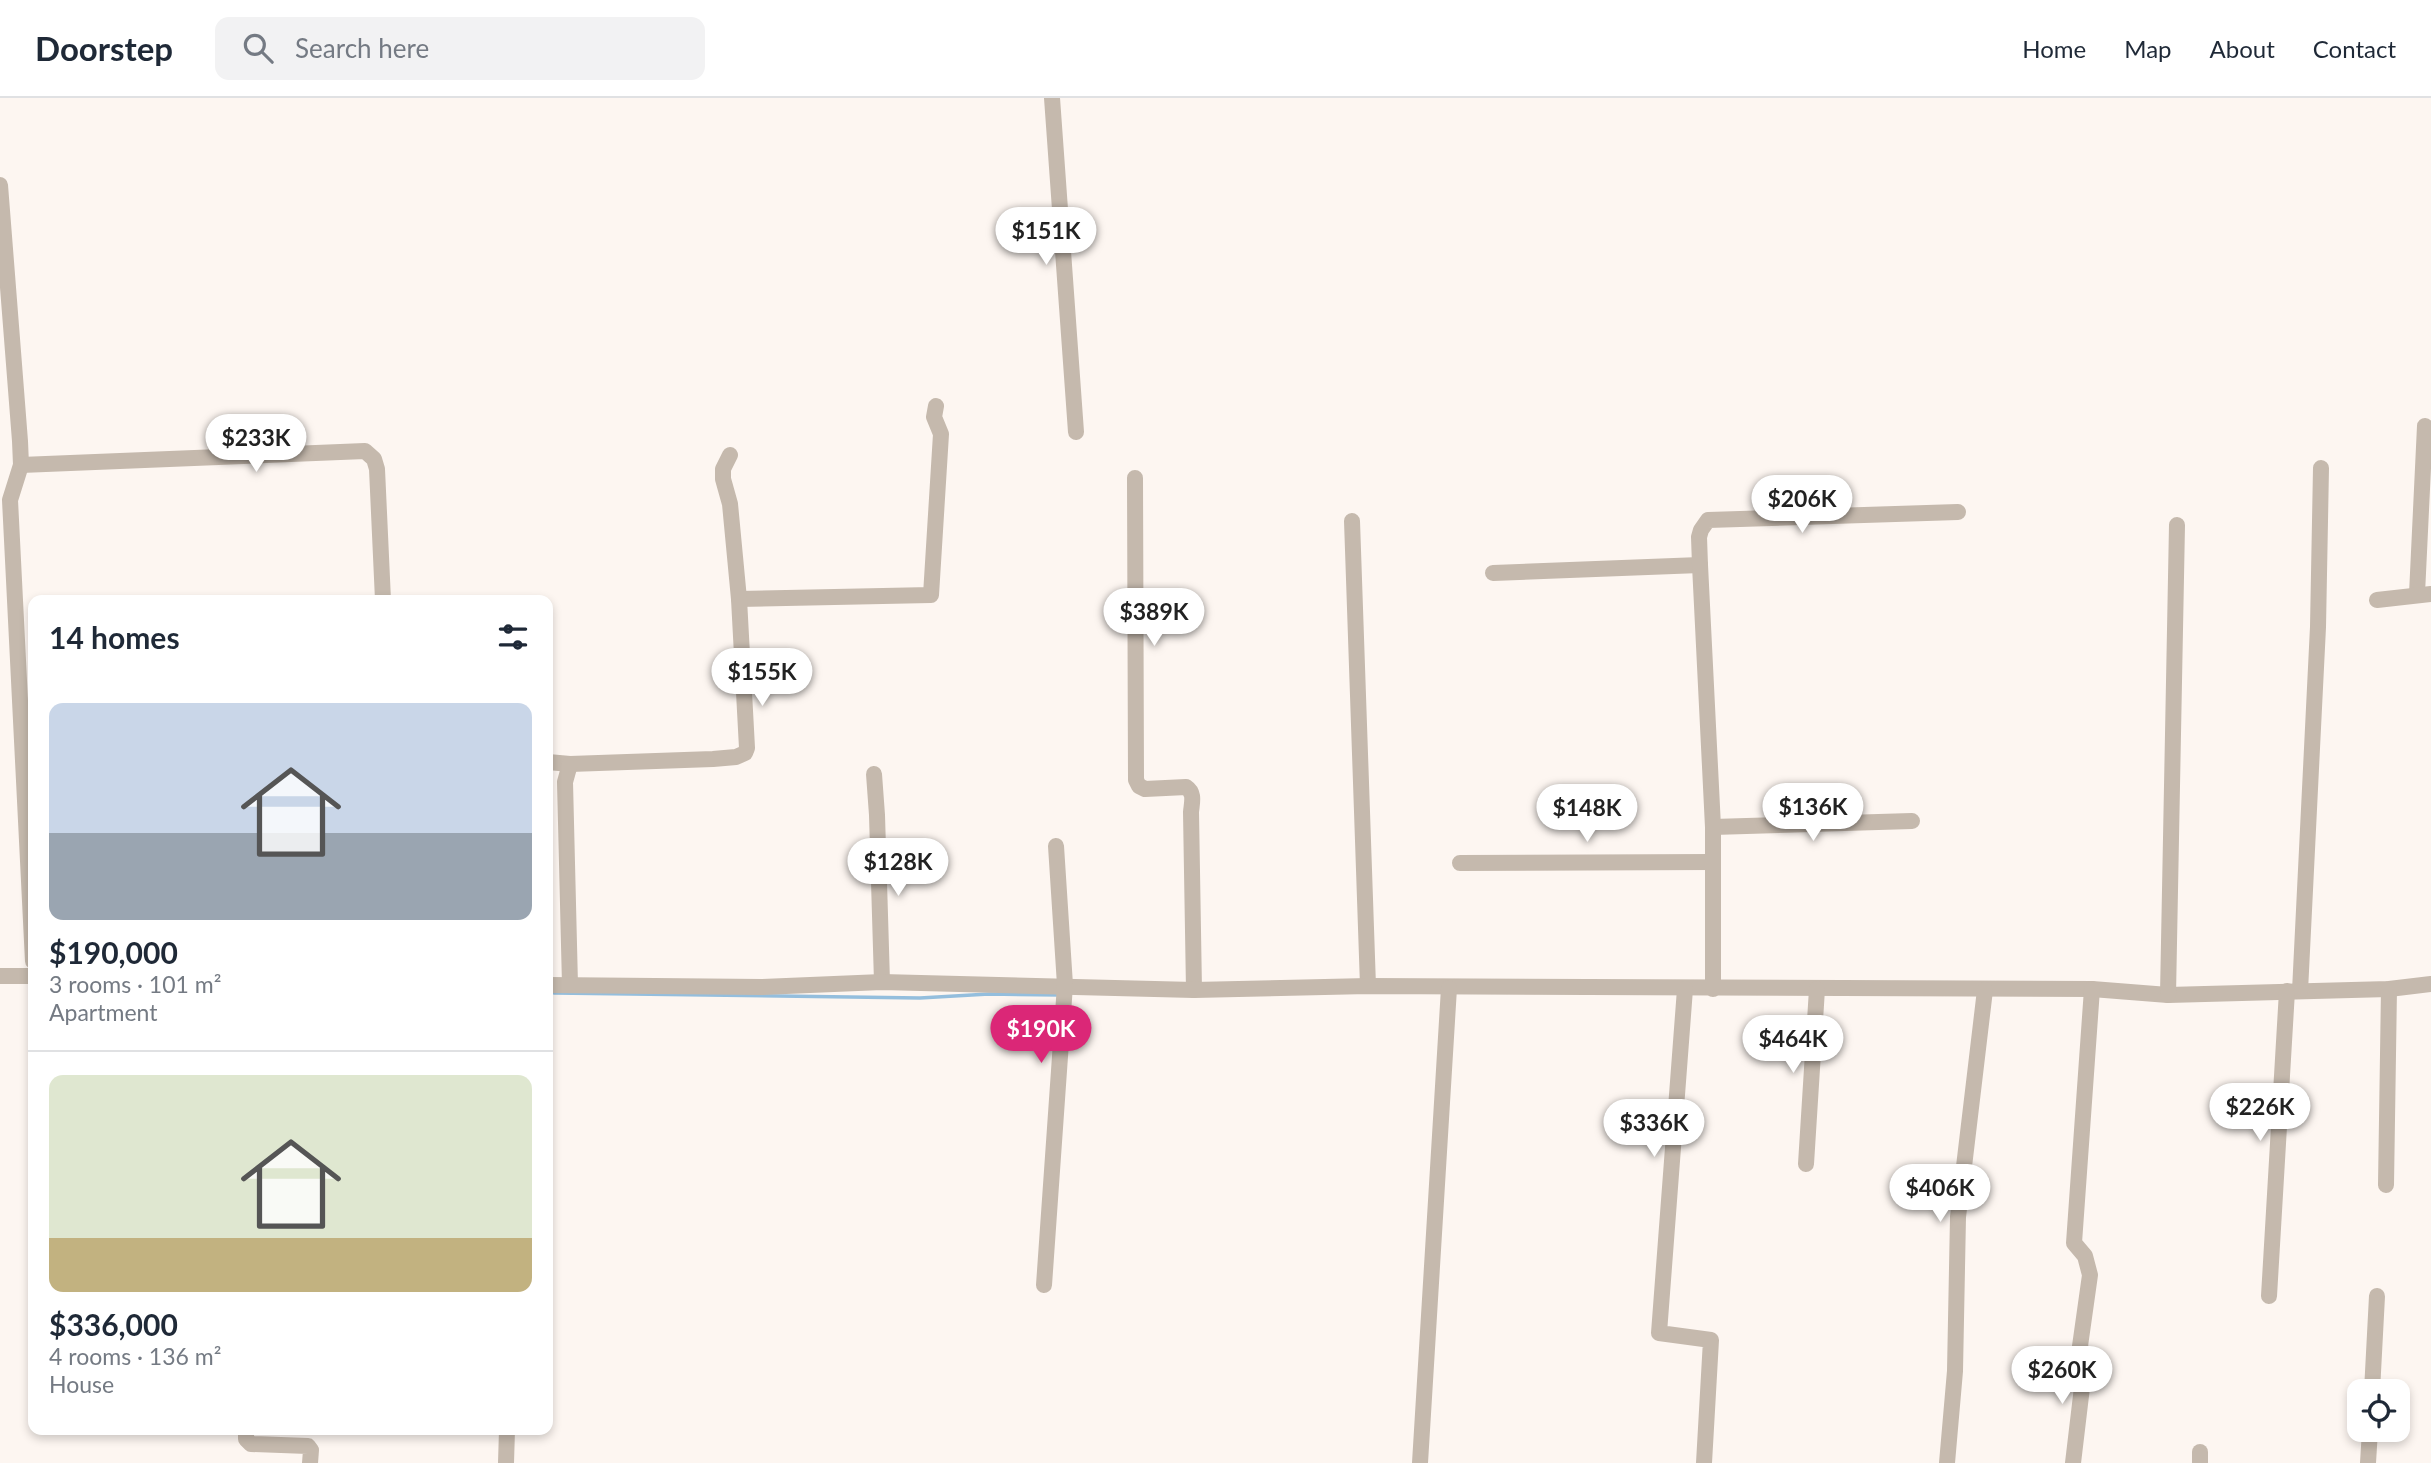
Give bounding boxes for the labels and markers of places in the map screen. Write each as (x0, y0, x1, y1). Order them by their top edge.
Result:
pin: $151K (997, 208, 1095, 267)
pin: $233K (207, 414, 305, 474)
pin: $206K (1753, 476, 1851, 535)
pin: $389K (1105, 588, 1203, 648)
pin: $155K (713, 648, 811, 708)
pin: $148K (1538, 784, 1636, 844)
pin: $136K (1764, 784, 1862, 843)
pin: $128K (849, 838, 947, 898)
pin: $190K (992, 1006, 1090, 1065)
pin: $464K (1744, 1016, 1842, 1075)
pin: $226K (2211, 1084, 2309, 1143)
pin: $336K (1605, 1100, 1703, 1159)
pin: $406K (1891, 1164, 1989, 1224)
pin: $260K (2013, 1346, 2111, 1406)

